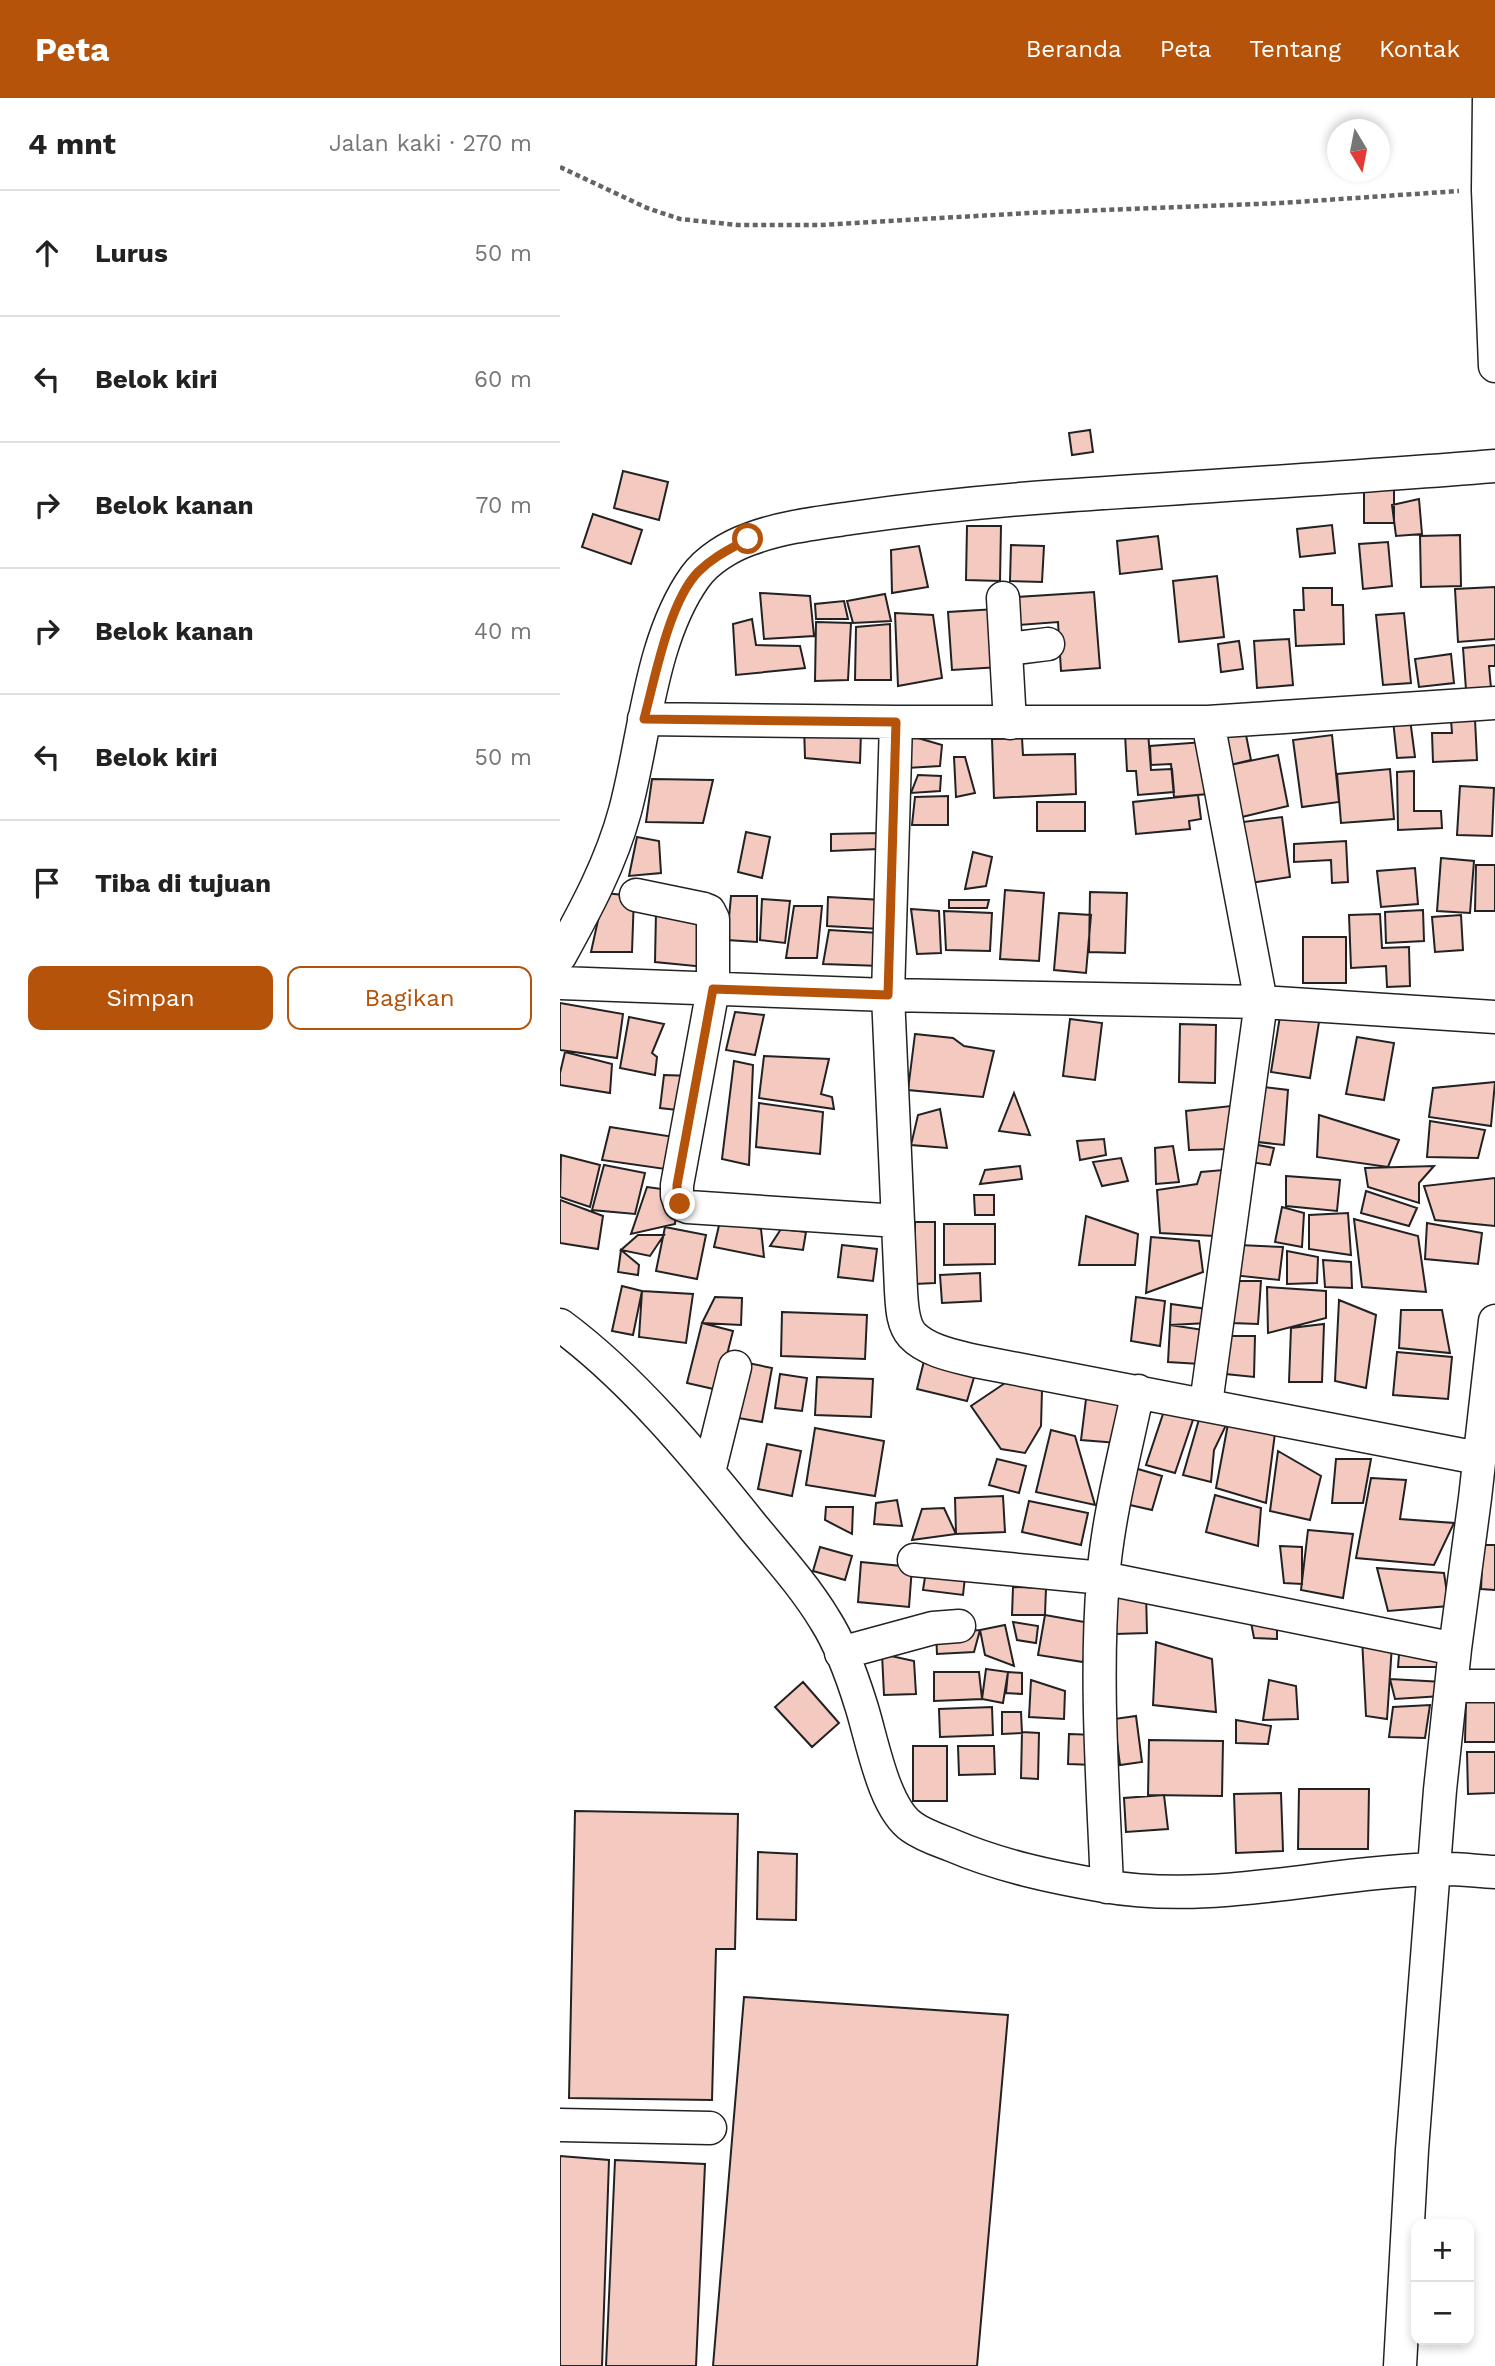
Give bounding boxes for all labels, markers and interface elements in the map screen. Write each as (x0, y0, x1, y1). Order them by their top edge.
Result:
text: Peta (35, 30, 109, 69)
text: Beranda (1026, 35, 1122, 63)
text: Peta (1160, 35, 1211, 63)
text: Tentang (1249, 35, 1341, 63)
text: Kontak (1379, 35, 1460, 63)
north arrow (1327, 119, 1390, 182)
text: 4 mnt (28, 126, 116, 161)
text: Jalan kaki · 270 m (329, 130, 532, 157)
icon: ahead (28, 234, 66, 272)
text: Lurus (95, 238, 168, 268)
text: 50 m (475, 240, 532, 267)
icon: left (28, 360, 66, 398)
text: Belok kiri (95, 364, 218, 394)
text: 60 m (474, 366, 532, 393)
icon: right (28, 486, 66, 524)
text: Belok kanan (95, 490, 254, 520)
text: 70 m (475, 492, 532, 519)
route start (732, 523, 763, 554)
icon: right (28, 612, 66, 650)
text: Belok kanan (95, 616, 254, 646)
text: 40 m (474, 618, 532, 645)
icon: left (28, 738, 66, 776)
text: Belok kiri (95, 742, 218, 772)
text: 50 m (475, 744, 532, 771)
icon: arrive (28, 864, 66, 902)
text: Tiba di tujuan (95, 868, 271, 898)
button: Simpan (28, 966, 273, 1030)
button: Bagikan (287, 966, 532, 1030)
route end (664, 1188, 695, 1219)
map controls (1411, 2219, 1474, 2345)
button: + (1411, 2219, 1474, 2282)
button: − (1411, 2282, 1474, 2345)

